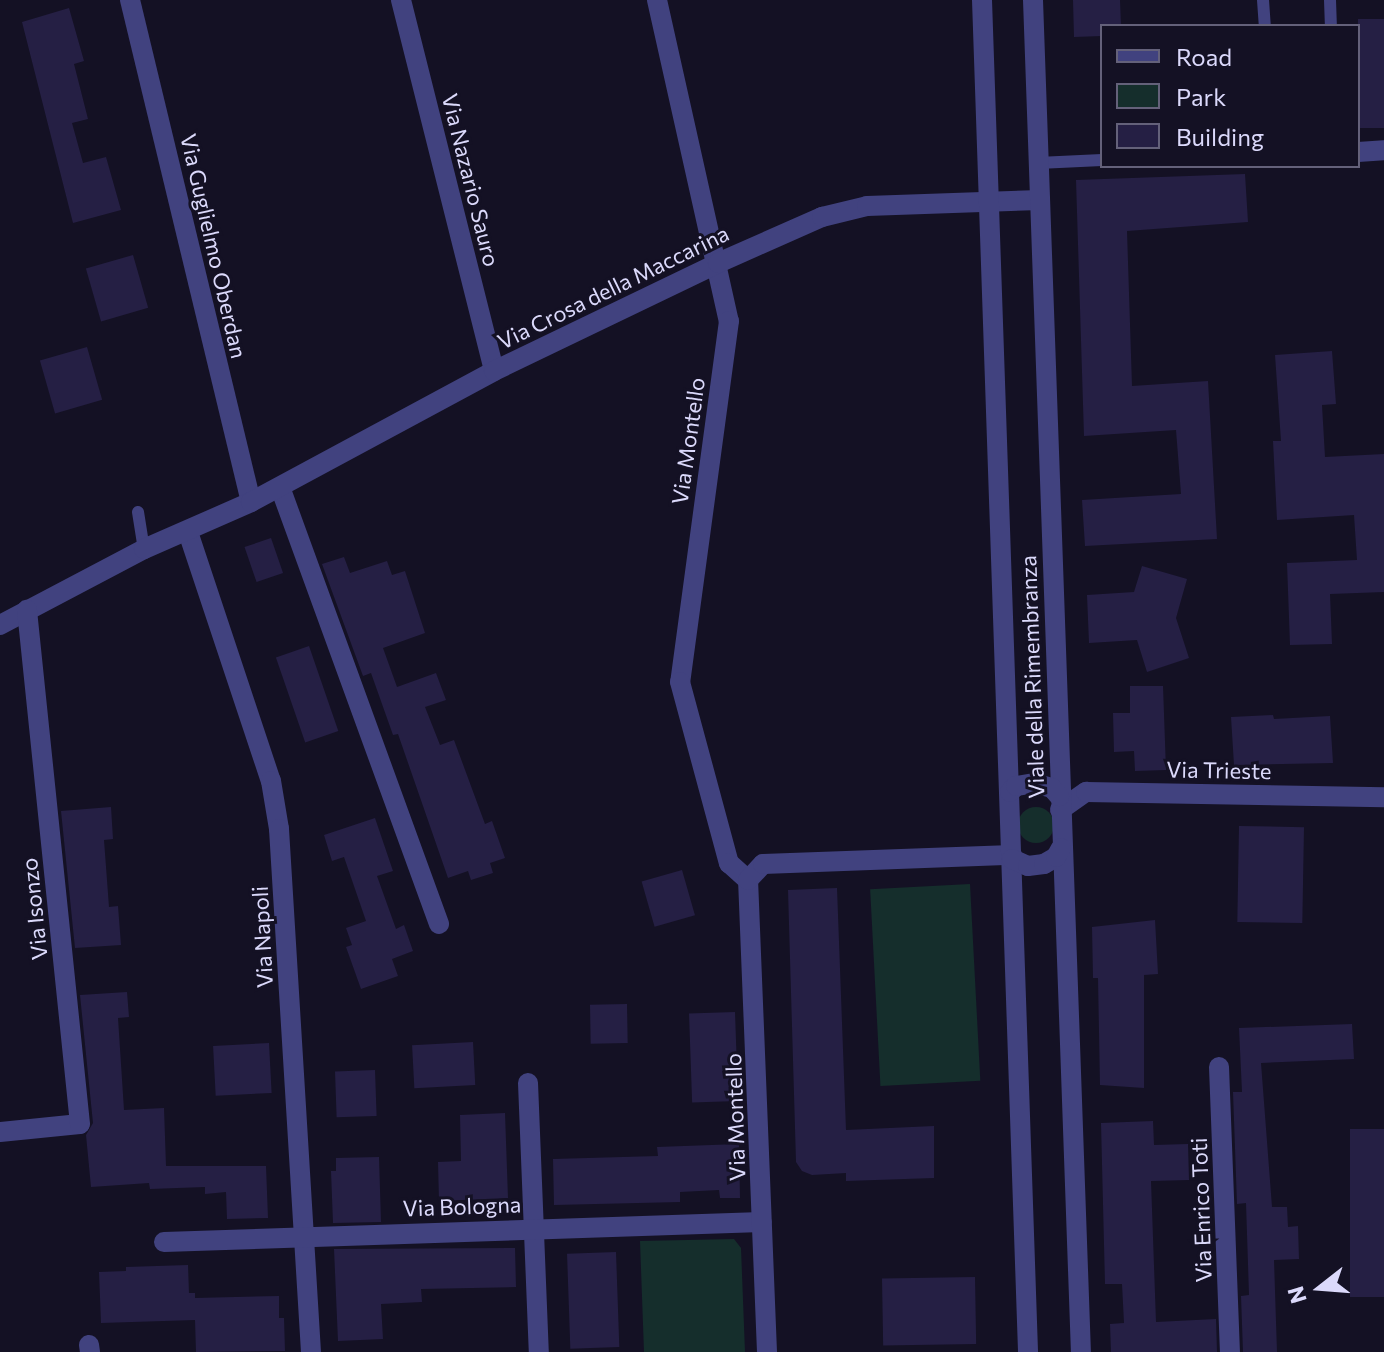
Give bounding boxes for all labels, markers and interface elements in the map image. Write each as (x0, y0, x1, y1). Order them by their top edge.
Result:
legend (1100, 24, 1360, 168)
text: Road (1176, 42, 1232, 71)
text: Park (1176, 82, 1226, 111)
street label: Via Nazario Sauro (437, 91, 505, 269)
text: Building (1176, 122, 1264, 151)
street label: Via Guglielmo Oberdan (175, 131, 253, 361)
street label: Via Crosa della Maccarina (493, 219, 733, 355)
street label: Via Montello (666, 376, 710, 506)
street label: Viale della Rimembranza (1015, 555, 1049, 799)
street label: Via Trieste (1166, 756, 1272, 784)
street label: Via Isonzo (16, 857, 52, 961)
street label: Via Napoli (246, 885, 278, 989)
street label: Via Montello (720, 1053, 750, 1181)
street label: Via Enrico Toti (1185, 1137, 1217, 1283)
street label: Via Bologna (402, 1191, 522, 1221)
north arrow (1280, 1248, 1360, 1328)
text: N (1281, 1283, 1312, 1307)

